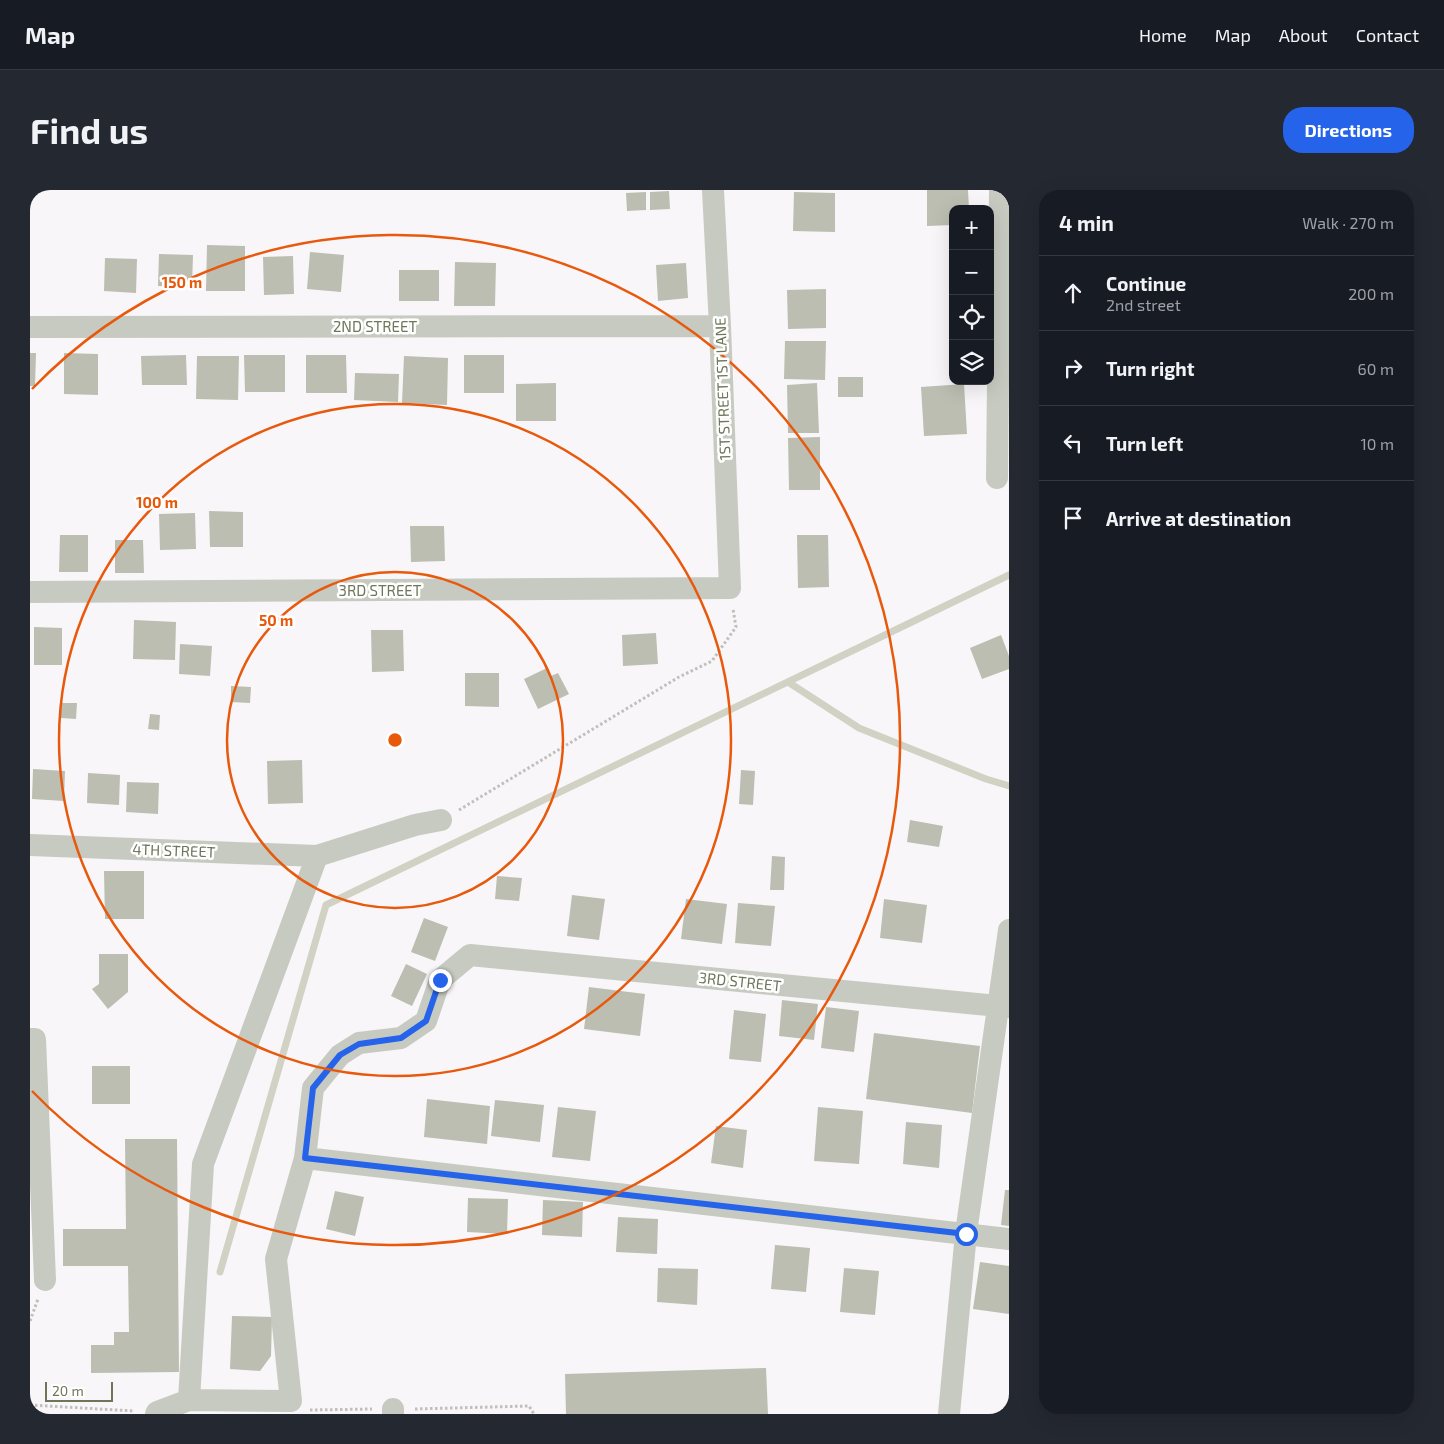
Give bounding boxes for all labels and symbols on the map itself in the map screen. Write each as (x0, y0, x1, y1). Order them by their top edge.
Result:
text: 150 m (162, 273, 202, 291)
street label: 2ND STREET (333, 317, 417, 335)
street label: 1ST STREET 1ST LANE (711, 317, 733, 461)
text: 100 m (136, 493, 178, 511)
street label: 3RD STREET (339, 581, 422, 599)
text: 50 m (259, 611, 293, 629)
centre of rings (386, 731, 404, 749)
street label: 4TH STREET (132, 840, 216, 860)
street label: 3RD STREET (698, 968, 782, 994)
route end (429, 969, 452, 992)
route start (955, 1223, 978, 1246)
scale bar (45, 1379, 112, 1402)

